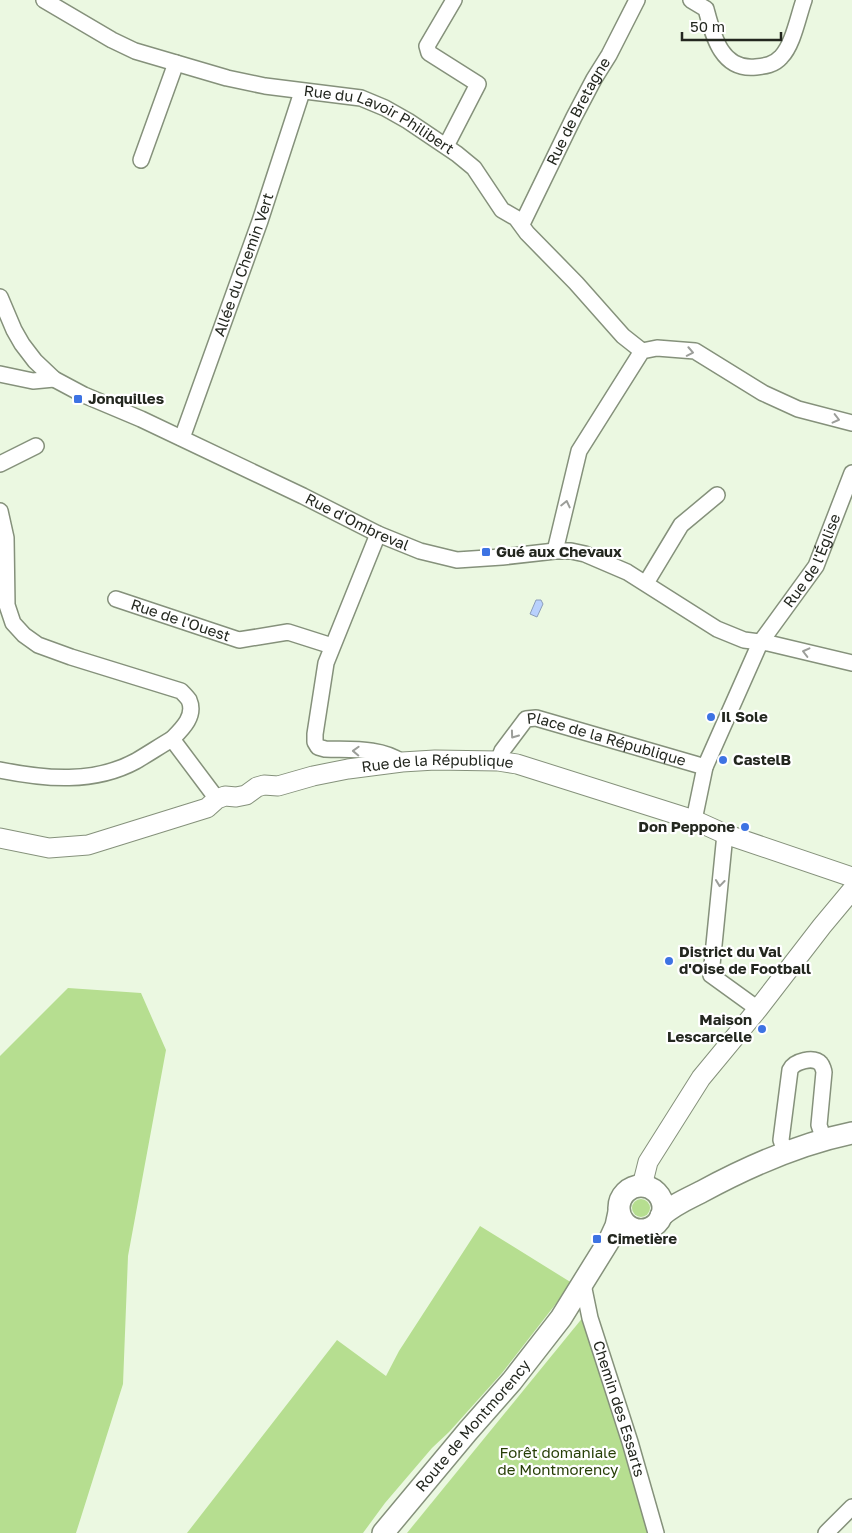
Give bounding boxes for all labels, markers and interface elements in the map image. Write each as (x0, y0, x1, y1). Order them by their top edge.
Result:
scale bar (682, 10, 781, 42)
text: 50 m (690, 17, 725, 35)
street label: Rue de Bretagne (542, 53, 614, 168)
street label: Rue du Lavoir Philibert (303, 81, 458, 157)
street label: Allée du Chemin Vert (209, 190, 277, 339)
one-way arrow (685, 346, 694, 356)
place label: Jonquilles (88, 389, 164, 407)
marker: Jonquilles (72, 393, 84, 405)
one-way arrow (831, 413, 840, 424)
street label: Rue d'Ombreval (303, 489, 412, 554)
one-way arrow (560, 499, 571, 508)
street label: Rue de l'Église (779, 511, 844, 610)
place label: Gué aux Chevaux (496, 542, 622, 560)
marker: Gué aux Chevaux (480, 546, 492, 558)
street label: Rue de l'Ouest (129, 595, 233, 644)
one-way arrow (802, 647, 811, 658)
place label: Il Sole (721, 707, 768, 725)
street label: Place de la République (526, 708, 688, 769)
marker: Il Sole (705, 711, 717, 723)
one-way arrow (511, 729, 520, 739)
one-way arrow (351, 745, 359, 756)
street label: Rue de la République (360, 750, 515, 775)
place label: CastelB (733, 750, 792, 768)
marker: CastelB (717, 754, 729, 766)
place label: Don Peppone (638, 817, 735, 835)
marker: Don Peppone (739, 821, 751, 833)
one-way arrow (715, 879, 726, 887)
place label: District du Val d'Oise de Football (679, 942, 811, 977)
marker: District du Val d'Oise de Football (663, 955, 675, 967)
place label: Maison Lescarcelle (667, 1010, 752, 1045)
marker: Maison Lescarcelle (756, 1023, 768, 1035)
place label: Cimetière (607, 1229, 677, 1247)
marker: Cimetière (591, 1233, 603, 1245)
street label: Chemin des Essarts (590, 1338, 649, 1479)
street label: Route de Montmorency (411, 1355, 534, 1495)
park label: Forêt domaniale de Montmorency (498, 1443, 619, 1478)

